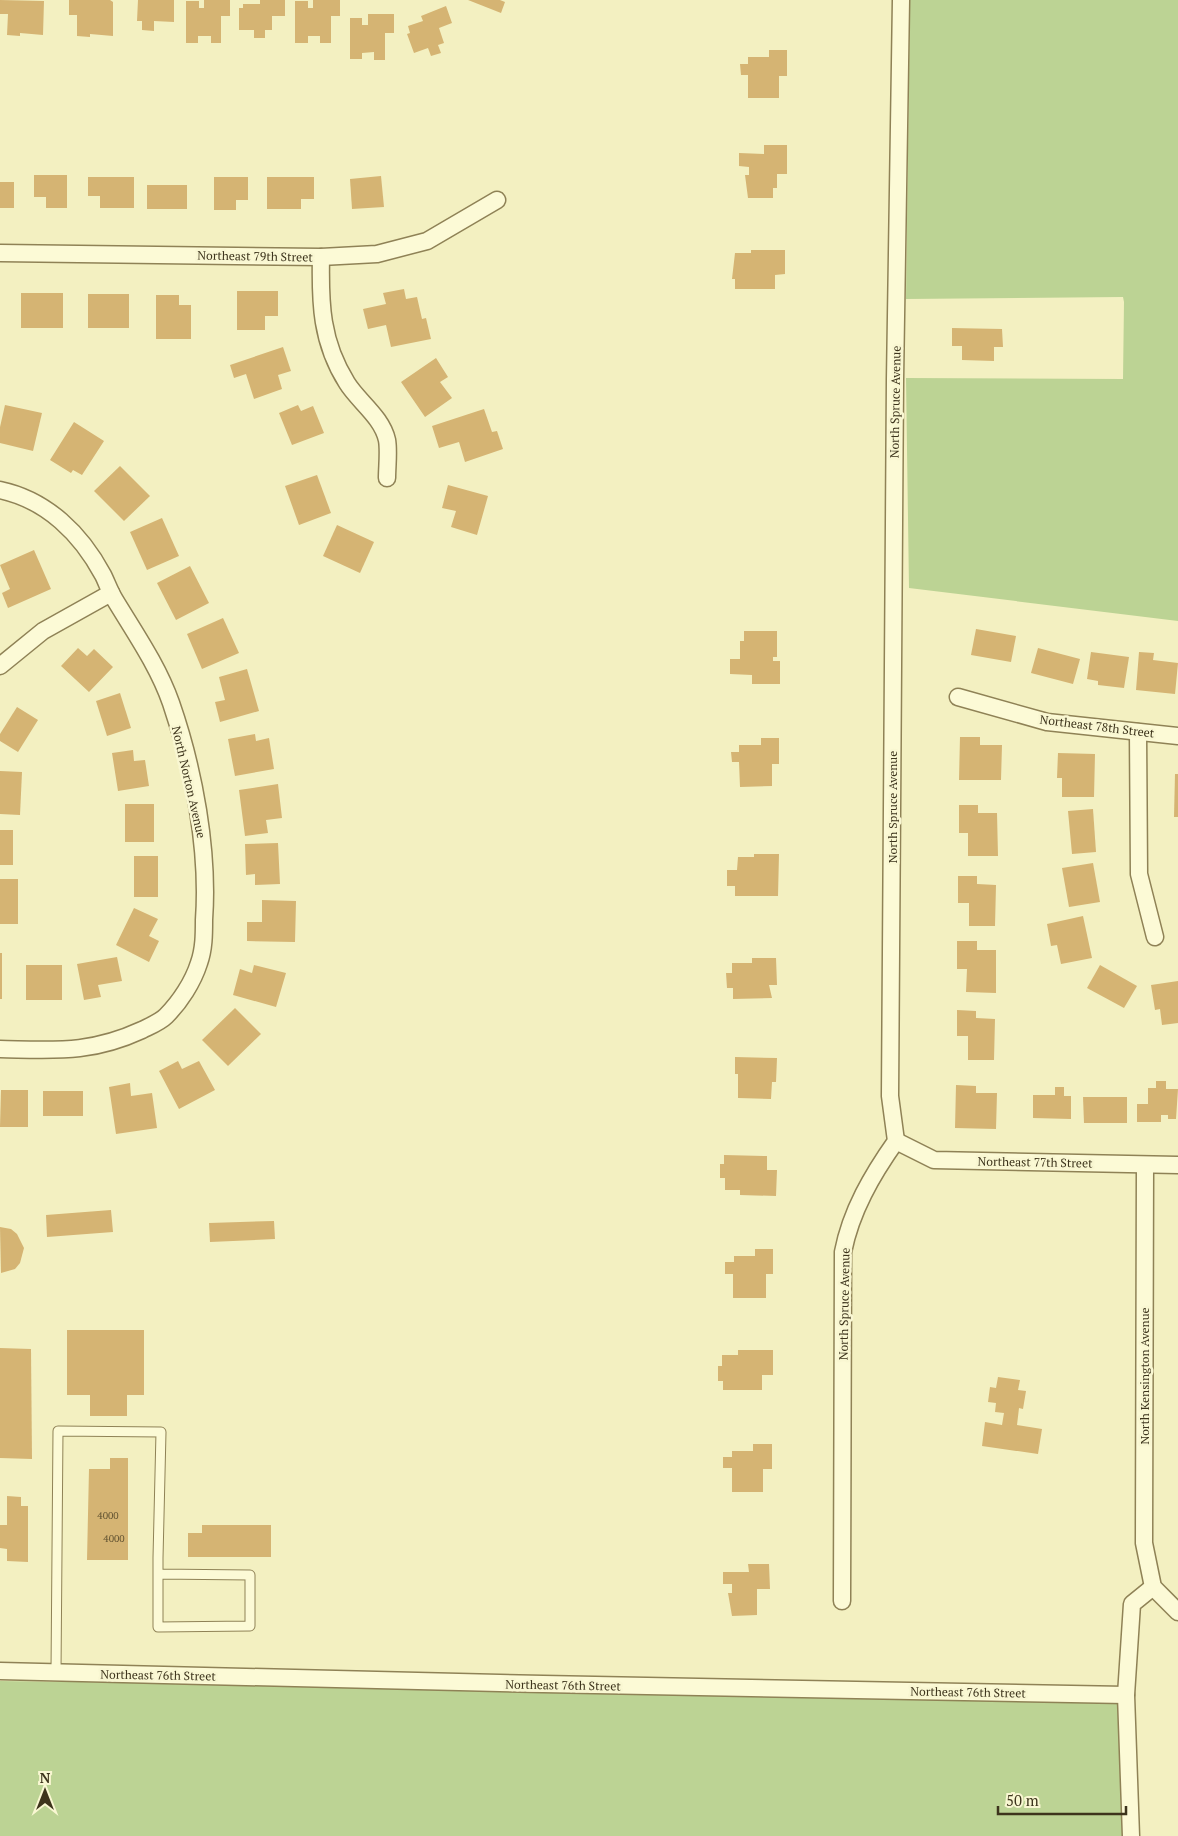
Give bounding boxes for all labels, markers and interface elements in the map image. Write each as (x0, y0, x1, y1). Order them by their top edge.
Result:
street label: Northeast 79th Street (197, 247, 313, 265)
street label: North Spruce Avenue (887, 346, 903, 458)
street label: Northeast 78th Street (1039, 712, 1156, 741)
street label: North Norton Avenue (169, 724, 209, 840)
street label: North Spruce Avenue (885, 751, 900, 863)
street label: Northeast 77th Street (977, 1153, 1093, 1171)
street label: North Spruce Avenue (836, 1248, 852, 1360)
street label: North Kensington Avenue (1137, 1307, 1152, 1445)
house number: 4000 (97, 1509, 119, 1522)
house number: 4000 (103, 1532, 125, 1545)
street label: Northeast 76th Street (100, 1666, 216, 1684)
street label: Northeast 76th Street (505, 1676, 621, 1694)
street label: Northeast 76th Street (910, 1683, 1026, 1701)
north arrow (20, 1766, 70, 1816)
text: N (40, 1768, 51, 1787)
scale bar (998, 1784, 1126, 1816)
text: 50 m (1006, 1790, 1039, 1810)

